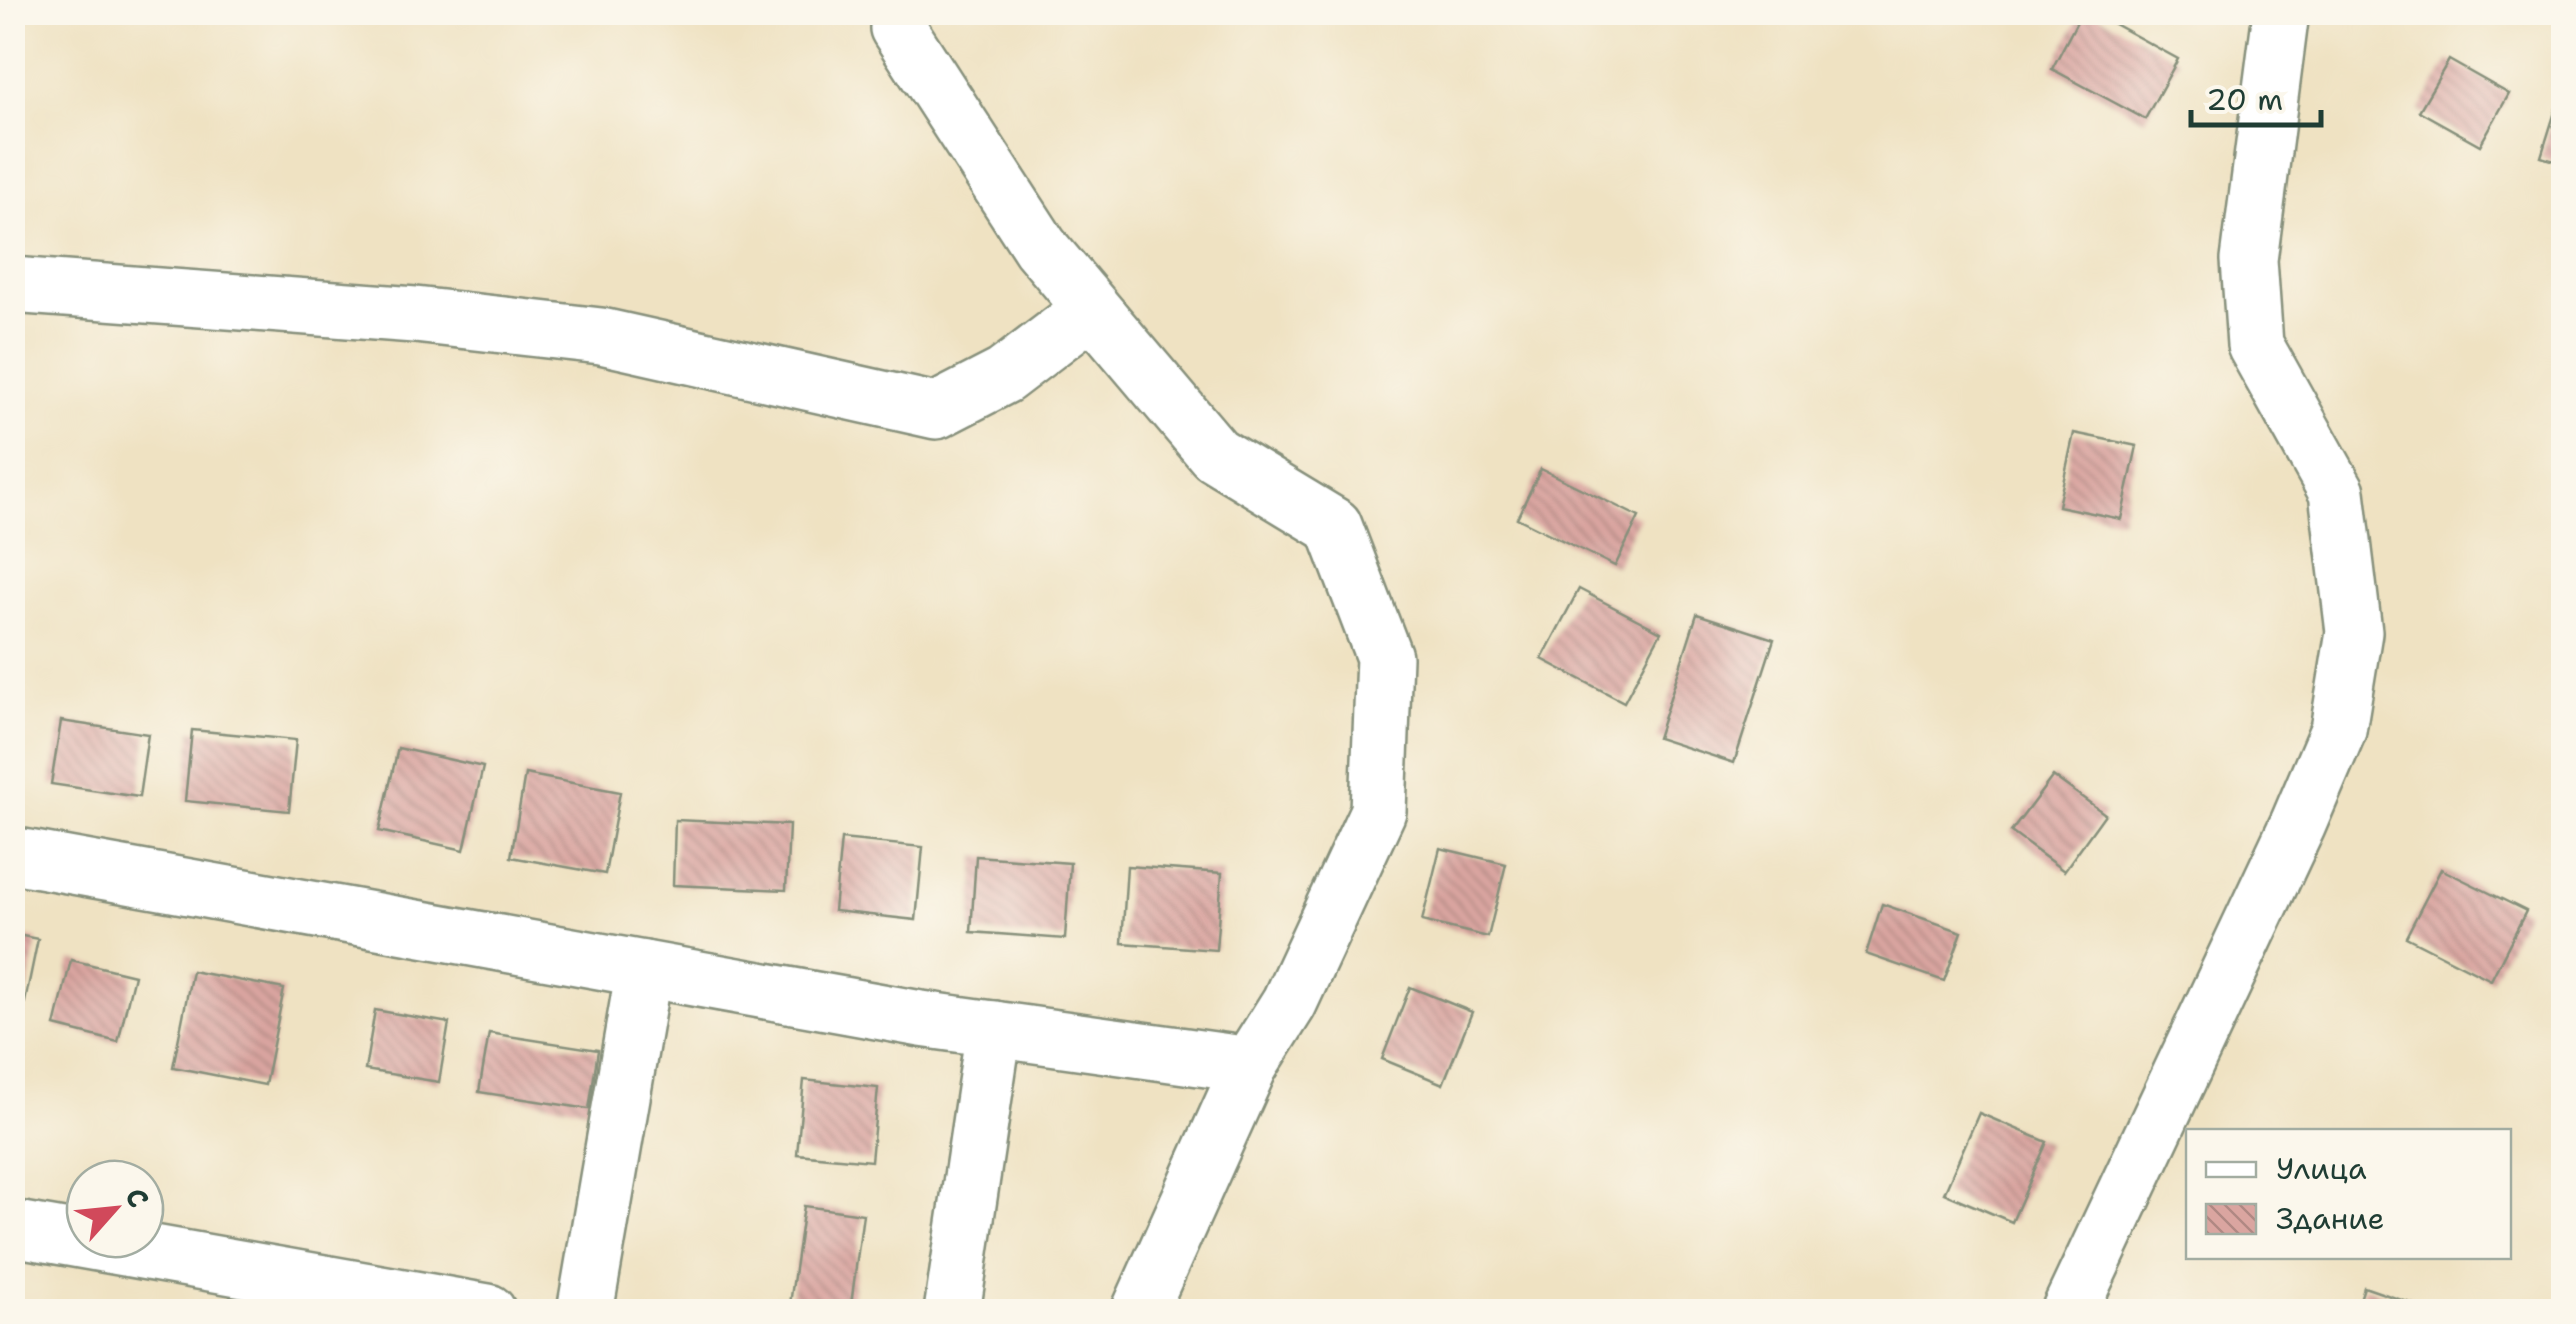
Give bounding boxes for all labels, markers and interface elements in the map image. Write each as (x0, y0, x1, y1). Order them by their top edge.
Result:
scale bar (2191, 65, 2321, 127)
text: 20 m (2206, 79, 2283, 120)
legend (2186, 1129, 2511, 1259)
text: Улица (2276, 1148, 2367, 1189)
north arrow (65, 1159, 165, 1259)
text: С (116, 1181, 158, 1214)
text: Здание (2276, 1198, 2385, 1239)

